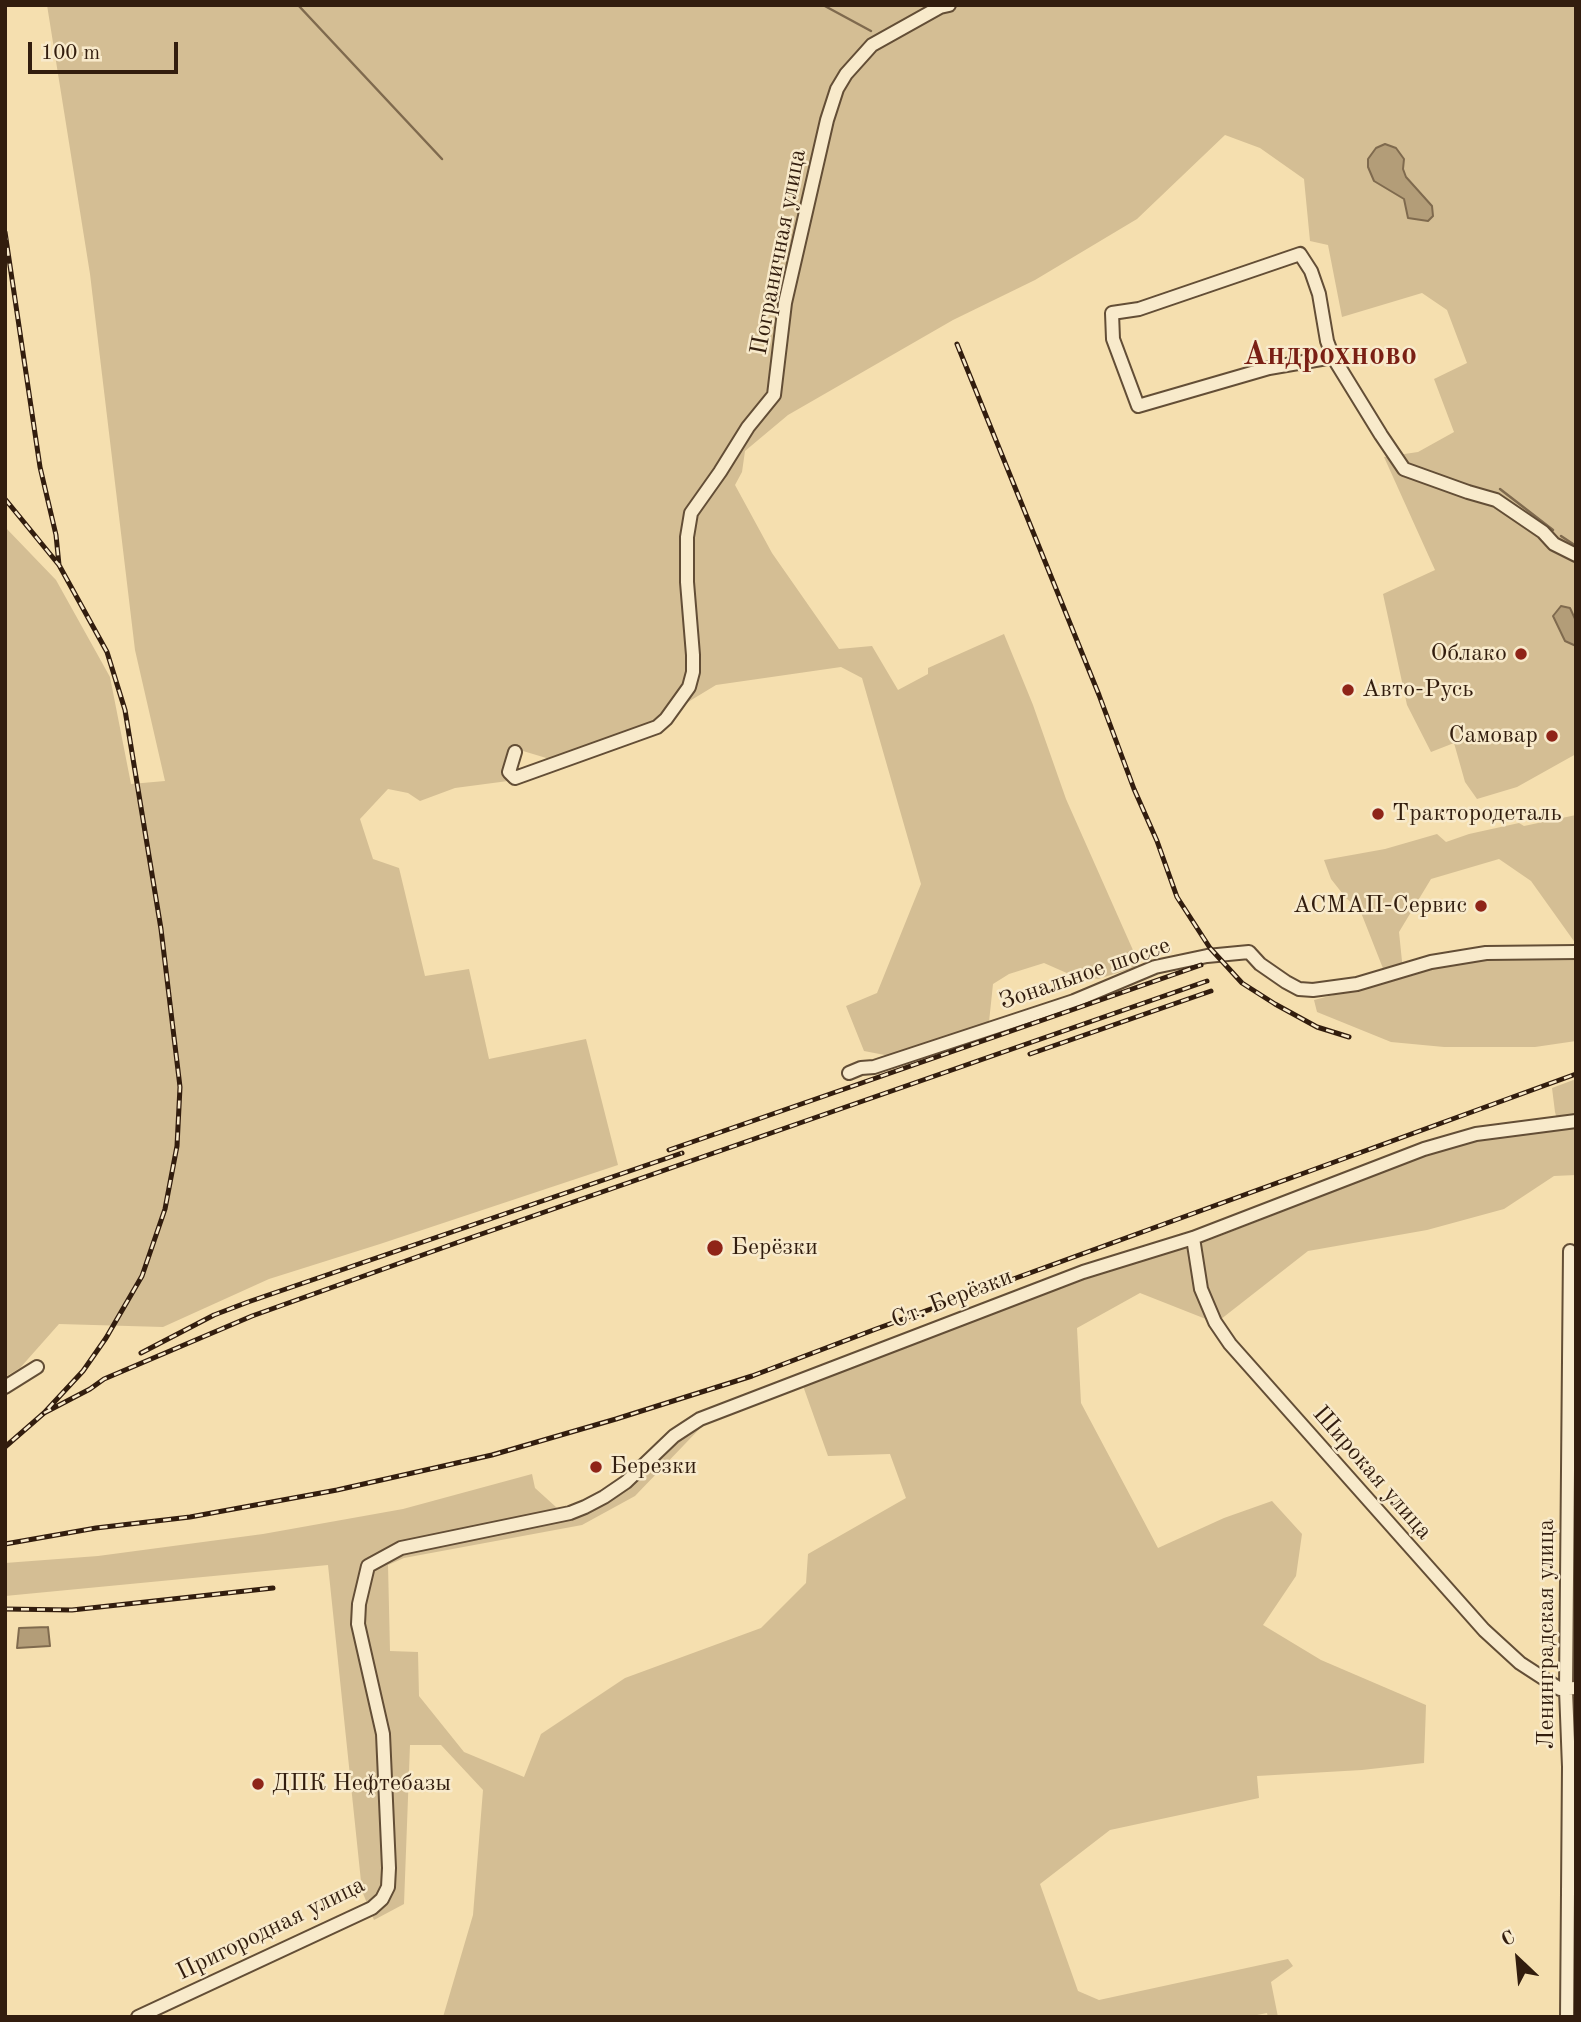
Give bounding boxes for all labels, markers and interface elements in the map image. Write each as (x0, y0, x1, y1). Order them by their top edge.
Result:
scale bar (32, 28, 182, 72)
text: 100 m (41, 43, 100, 64)
street label: Пограничная улица (745, 147, 813, 357)
district label: Андрохново (1243, 337, 1417, 375)
place label: Облако (1430, 640, 1507, 668)
marker: Облако (1513, 646, 1529, 662)
place label: Авто-Русь (1362, 676, 1474, 704)
marker: Авто-Русь (1340, 682, 1356, 698)
place label: Самовар (1449, 722, 1538, 750)
marker: Самовар (1544, 728, 1560, 744)
place label: Трактородеталь (1392, 800, 1562, 828)
marker: Трактородеталь (1370, 806, 1386, 822)
place label: АСМАП-Сервис (1293, 892, 1467, 920)
marker: АСМАП-Сервис (1473, 898, 1489, 914)
street label: Зональное шоссе (996, 931, 1174, 1017)
place label: Берёзки (731, 1234, 818, 1262)
marker: Берёзки (705, 1238, 725, 1258)
street label: Ст. Берёзки (887, 1263, 1017, 1335)
street label: Широкая улица (1306, 1400, 1438, 1546)
place label: Березки (610, 1453, 697, 1481)
marker: Березки (588, 1459, 604, 1475)
street label: Ленинградская улица (1533, 1519, 1561, 1749)
place label: ДПК Нефтебазы (272, 1770, 451, 1798)
marker: ДПК Нефтебазы (250, 1776, 266, 1792)
street label: Пригородная улица (172, 1871, 370, 1987)
north arrow (1483, 1924, 1553, 1994)
text: С (1499, 1928, 1518, 1951)

